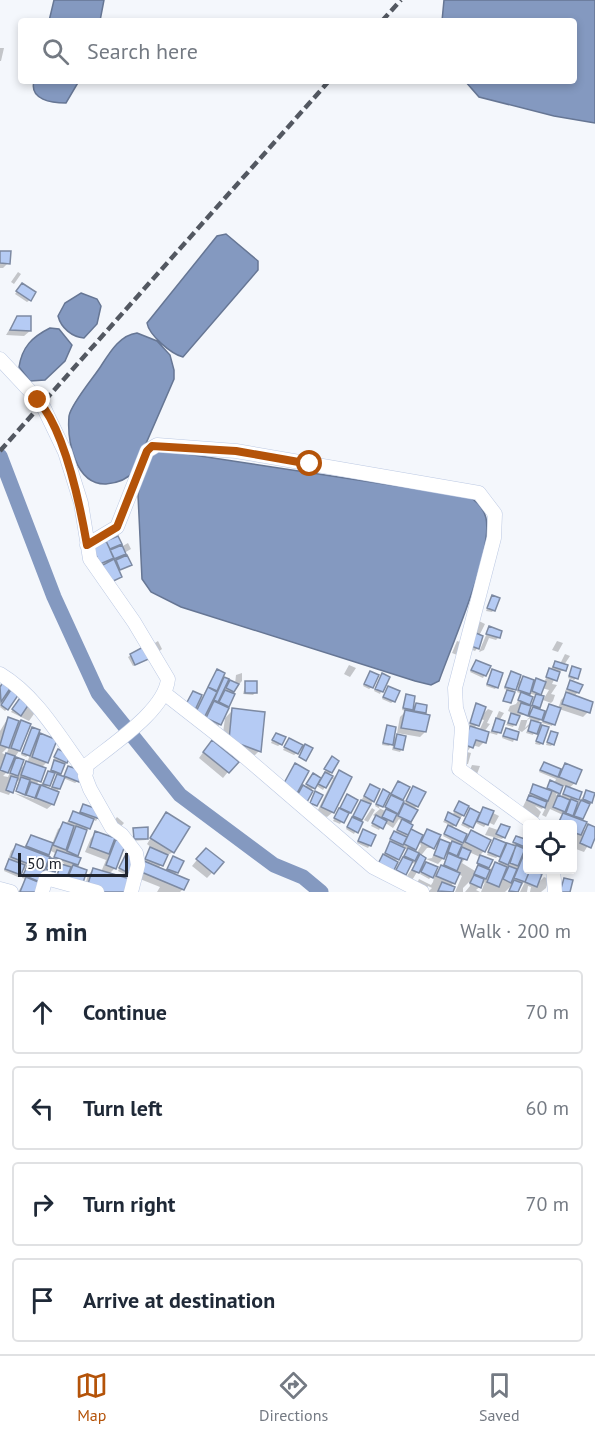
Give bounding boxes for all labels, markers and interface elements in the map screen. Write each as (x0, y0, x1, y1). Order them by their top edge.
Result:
search box (18, 18, 577, 84)
icon: search (39, 35, 72, 68)
text: Search here (87, 37, 198, 65)
route end (24, 386, 50, 412)
route start (296, 450, 322, 476)
map controls (523, 820, 577, 874)
button: locate (523, 820, 577, 874)
scale bar (18, 850, 128, 878)
text: 50 m (27, 853, 62, 873)
text: 3 min (24, 915, 87, 948)
text: Walk · 200 m (460, 918, 571, 944)
icon: ahead (26, 996, 59, 1029)
text: Continue (83, 998, 167, 1026)
text: 70 m (526, 999, 569, 1025)
icon: left (26, 1092, 59, 1125)
text: Turn left (83, 1094, 163, 1122)
text: 60 m (526, 1095, 569, 1121)
icon: right (26, 1188, 59, 1221)
text: Turn right (83, 1190, 175, 1218)
text: 70 m (526, 1191, 569, 1217)
icon: arrive (26, 1284, 59, 1317)
text: Arrive at destination (83, 1286, 275, 1314)
tab: Map (75, 1369, 108, 1425)
tab: Directions (259, 1369, 328, 1425)
tab: Saved (479, 1369, 520, 1425)

